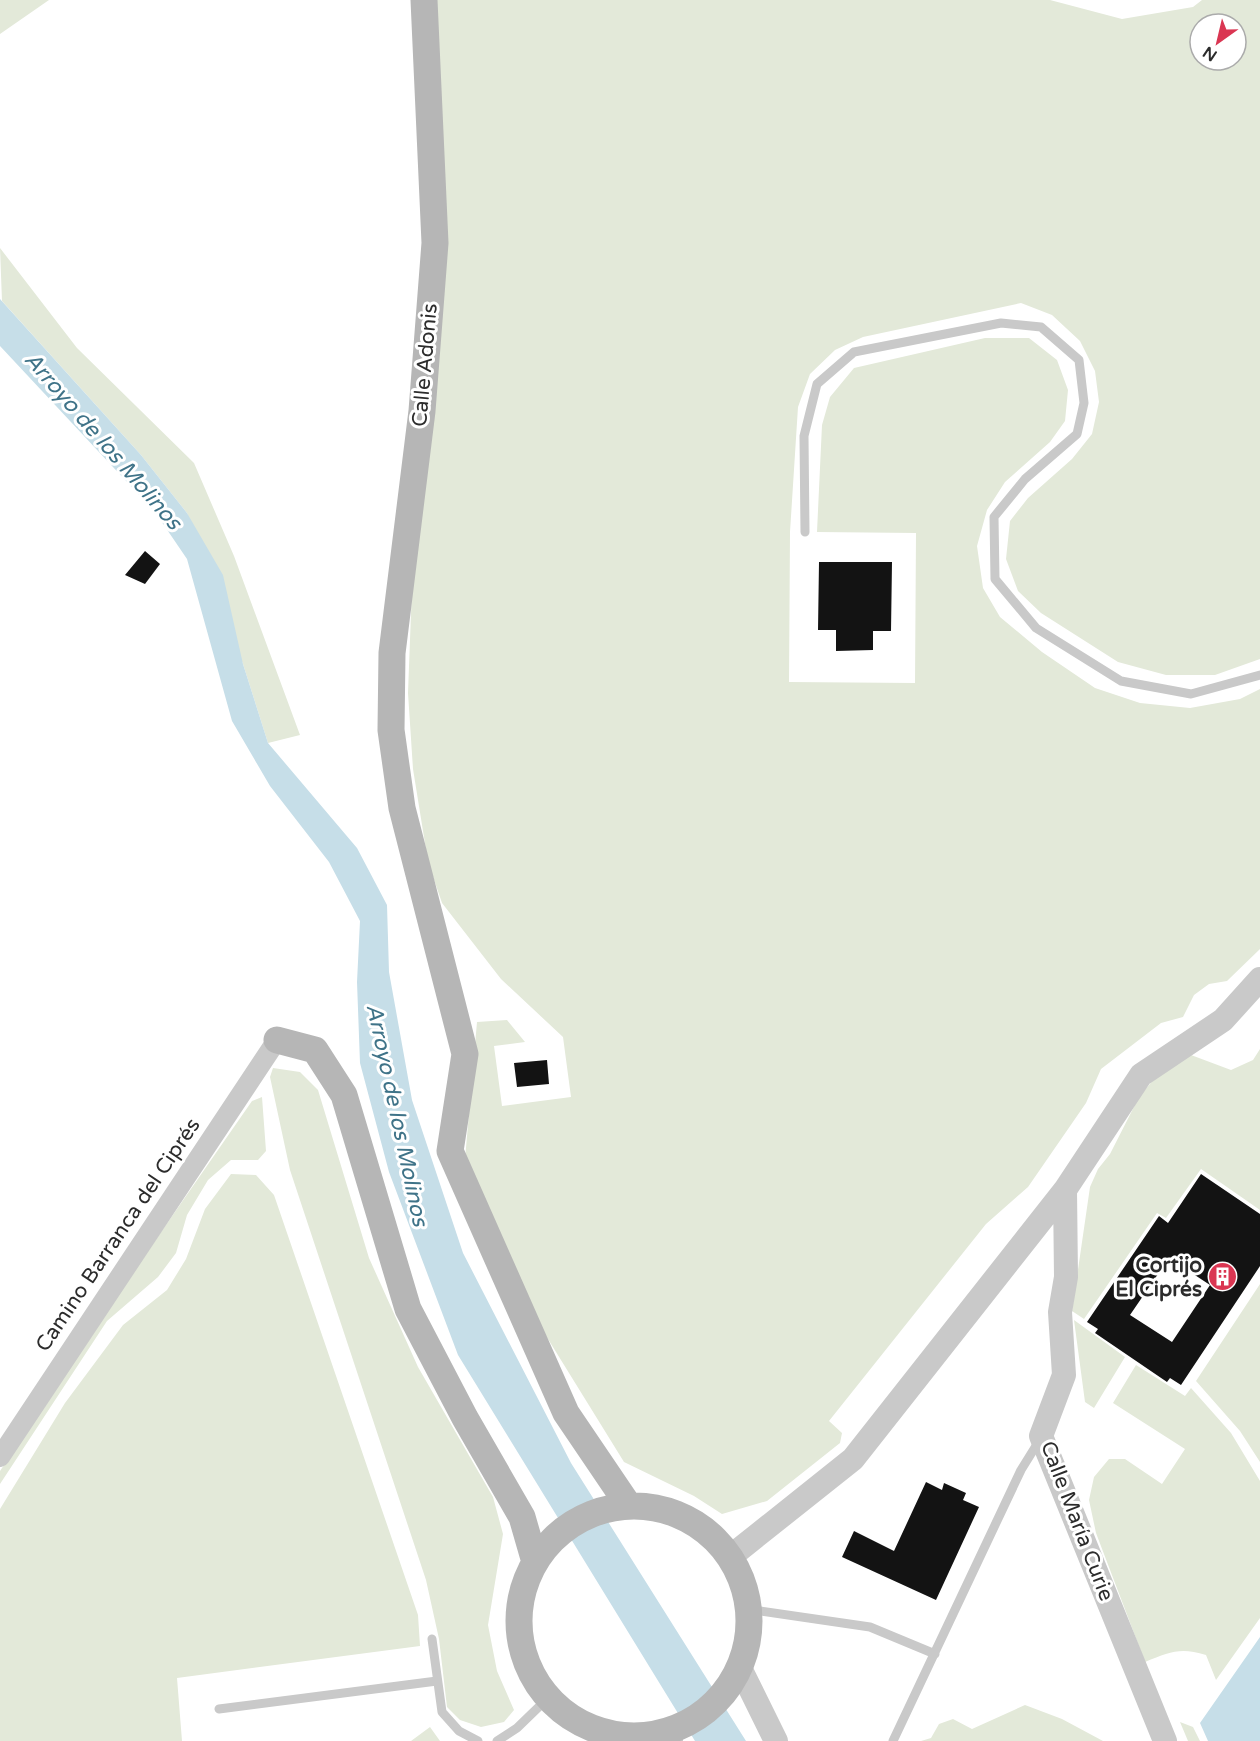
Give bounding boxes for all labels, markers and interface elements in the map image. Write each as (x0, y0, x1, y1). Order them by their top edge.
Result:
north arrow (1188, 12, 1248, 72)
text: N (1199, 42, 1221, 65)
street label: Calle Adonis (407, 302, 443, 428)
water label: Arroyo de los Molinos (19, 347, 188, 536)
water label: Arroyo de los Molinos (361, 1001, 434, 1230)
street label: Camino Barranca del Ciprés (30, 1114, 206, 1356)
place label: Cortijo El Ciprés (1115, 1253, 1202, 1302)
building icon: Cortijo El Ciprés (1207, 1261, 1239, 1293)
street label: Calle María Curie (1035, 1438, 1119, 1605)

